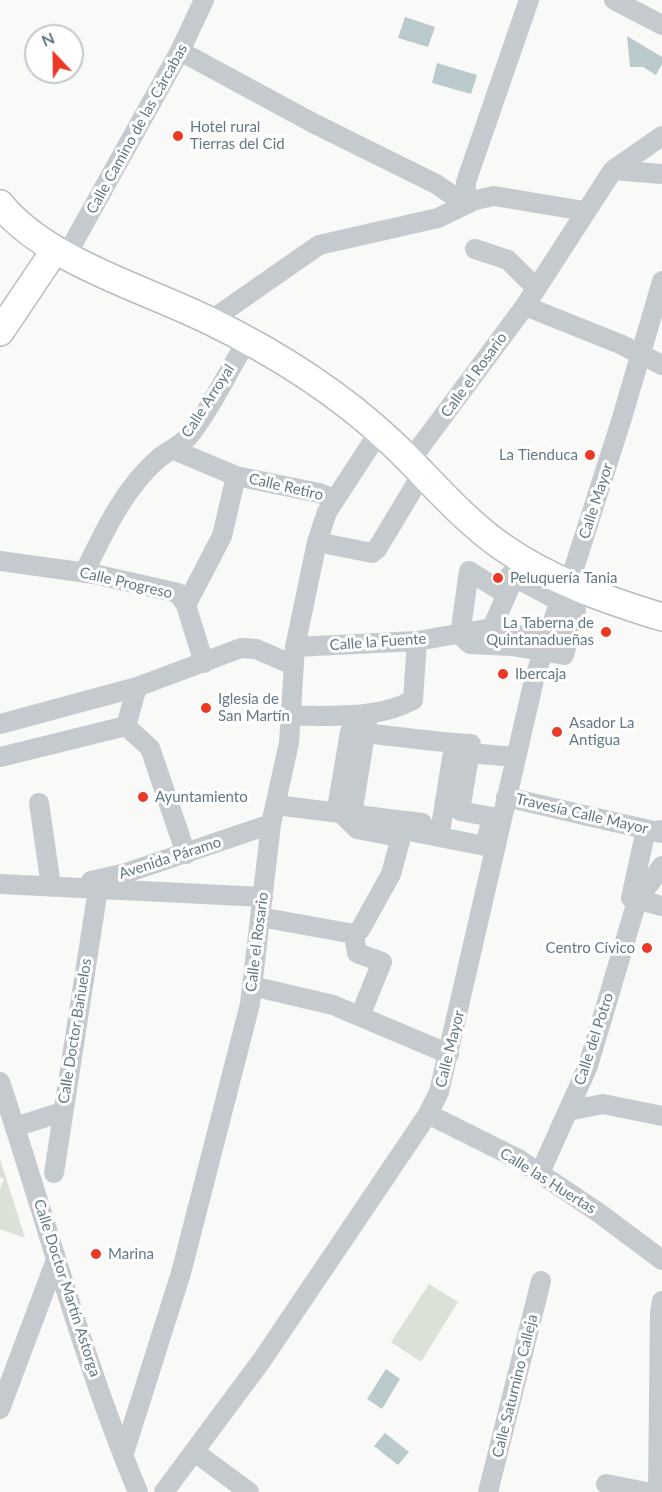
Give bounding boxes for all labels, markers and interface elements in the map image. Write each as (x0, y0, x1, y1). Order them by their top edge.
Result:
north arrow (24, 24, 84, 84)
text: N (39, 28, 57, 50)
street label: Calle Camino de las Cárcabas (83, 41, 191, 217)
place label: Hotel rural Tierras del Cid (190, 118, 285, 153)
marker: Hotel rural Tierras del Cid (171, 129, 185, 143)
street label: Calle el Rosario (437, 329, 511, 421)
street label: Calle Arroyal (178, 361, 238, 441)
place label: La Tienduca (499, 446, 578, 464)
marker: La Tienduca (583, 448, 597, 462)
street label: Calle Mayor (575, 461, 617, 541)
street label: Calle Retiro (247, 470, 325, 504)
street label: Calle Progreso (78, 564, 174, 602)
place label: Peluquería Tania (510, 569, 617, 587)
marker: Peluquería Tania (491, 571, 505, 585)
place label: La Taberna de Quintanadueñas (486, 614, 594, 649)
marker: La Taberna de Quintanadueñas (599, 625, 613, 639)
street label: Calle la Fuente (329, 630, 427, 654)
place label: Ibercaja (515, 665, 566, 683)
marker: Ibercaja (496, 667, 510, 681)
place label: Iglesia de San Martín (218, 690, 290, 725)
marker: Iglesia de San Martín (199, 701, 213, 715)
place label: Asador La Antigua (569, 714, 634, 749)
marker: Asador La Antigua (550, 725, 564, 739)
place label: Ayuntamiento (155, 788, 248, 806)
marker: Ayuntamiento (136, 790, 150, 804)
street label: Travesía Calle Mayor (514, 790, 650, 838)
street label: Avenida Páramo (117, 833, 223, 883)
street label: Calle el Rosario (242, 891, 272, 993)
place label: Centro Cívico (546, 939, 635, 957)
marker: Centro Cívico (640, 941, 654, 955)
street label: Calle Doctor Bañuelos (55, 957, 95, 1105)
street label: Calle del Potro (571, 991, 617, 1087)
street label: Calle Mayor (432, 1009, 468, 1089)
street label: Calle las Huertas (497, 1144, 599, 1218)
street label: Calle Doctor Martín Astorga (30, 1197, 104, 1379)
place label: Marina (108, 1245, 154, 1263)
marker: Marina (89, 1247, 103, 1261)
street label: Calle Saturnino Calleja (488, 1312, 542, 1460)

